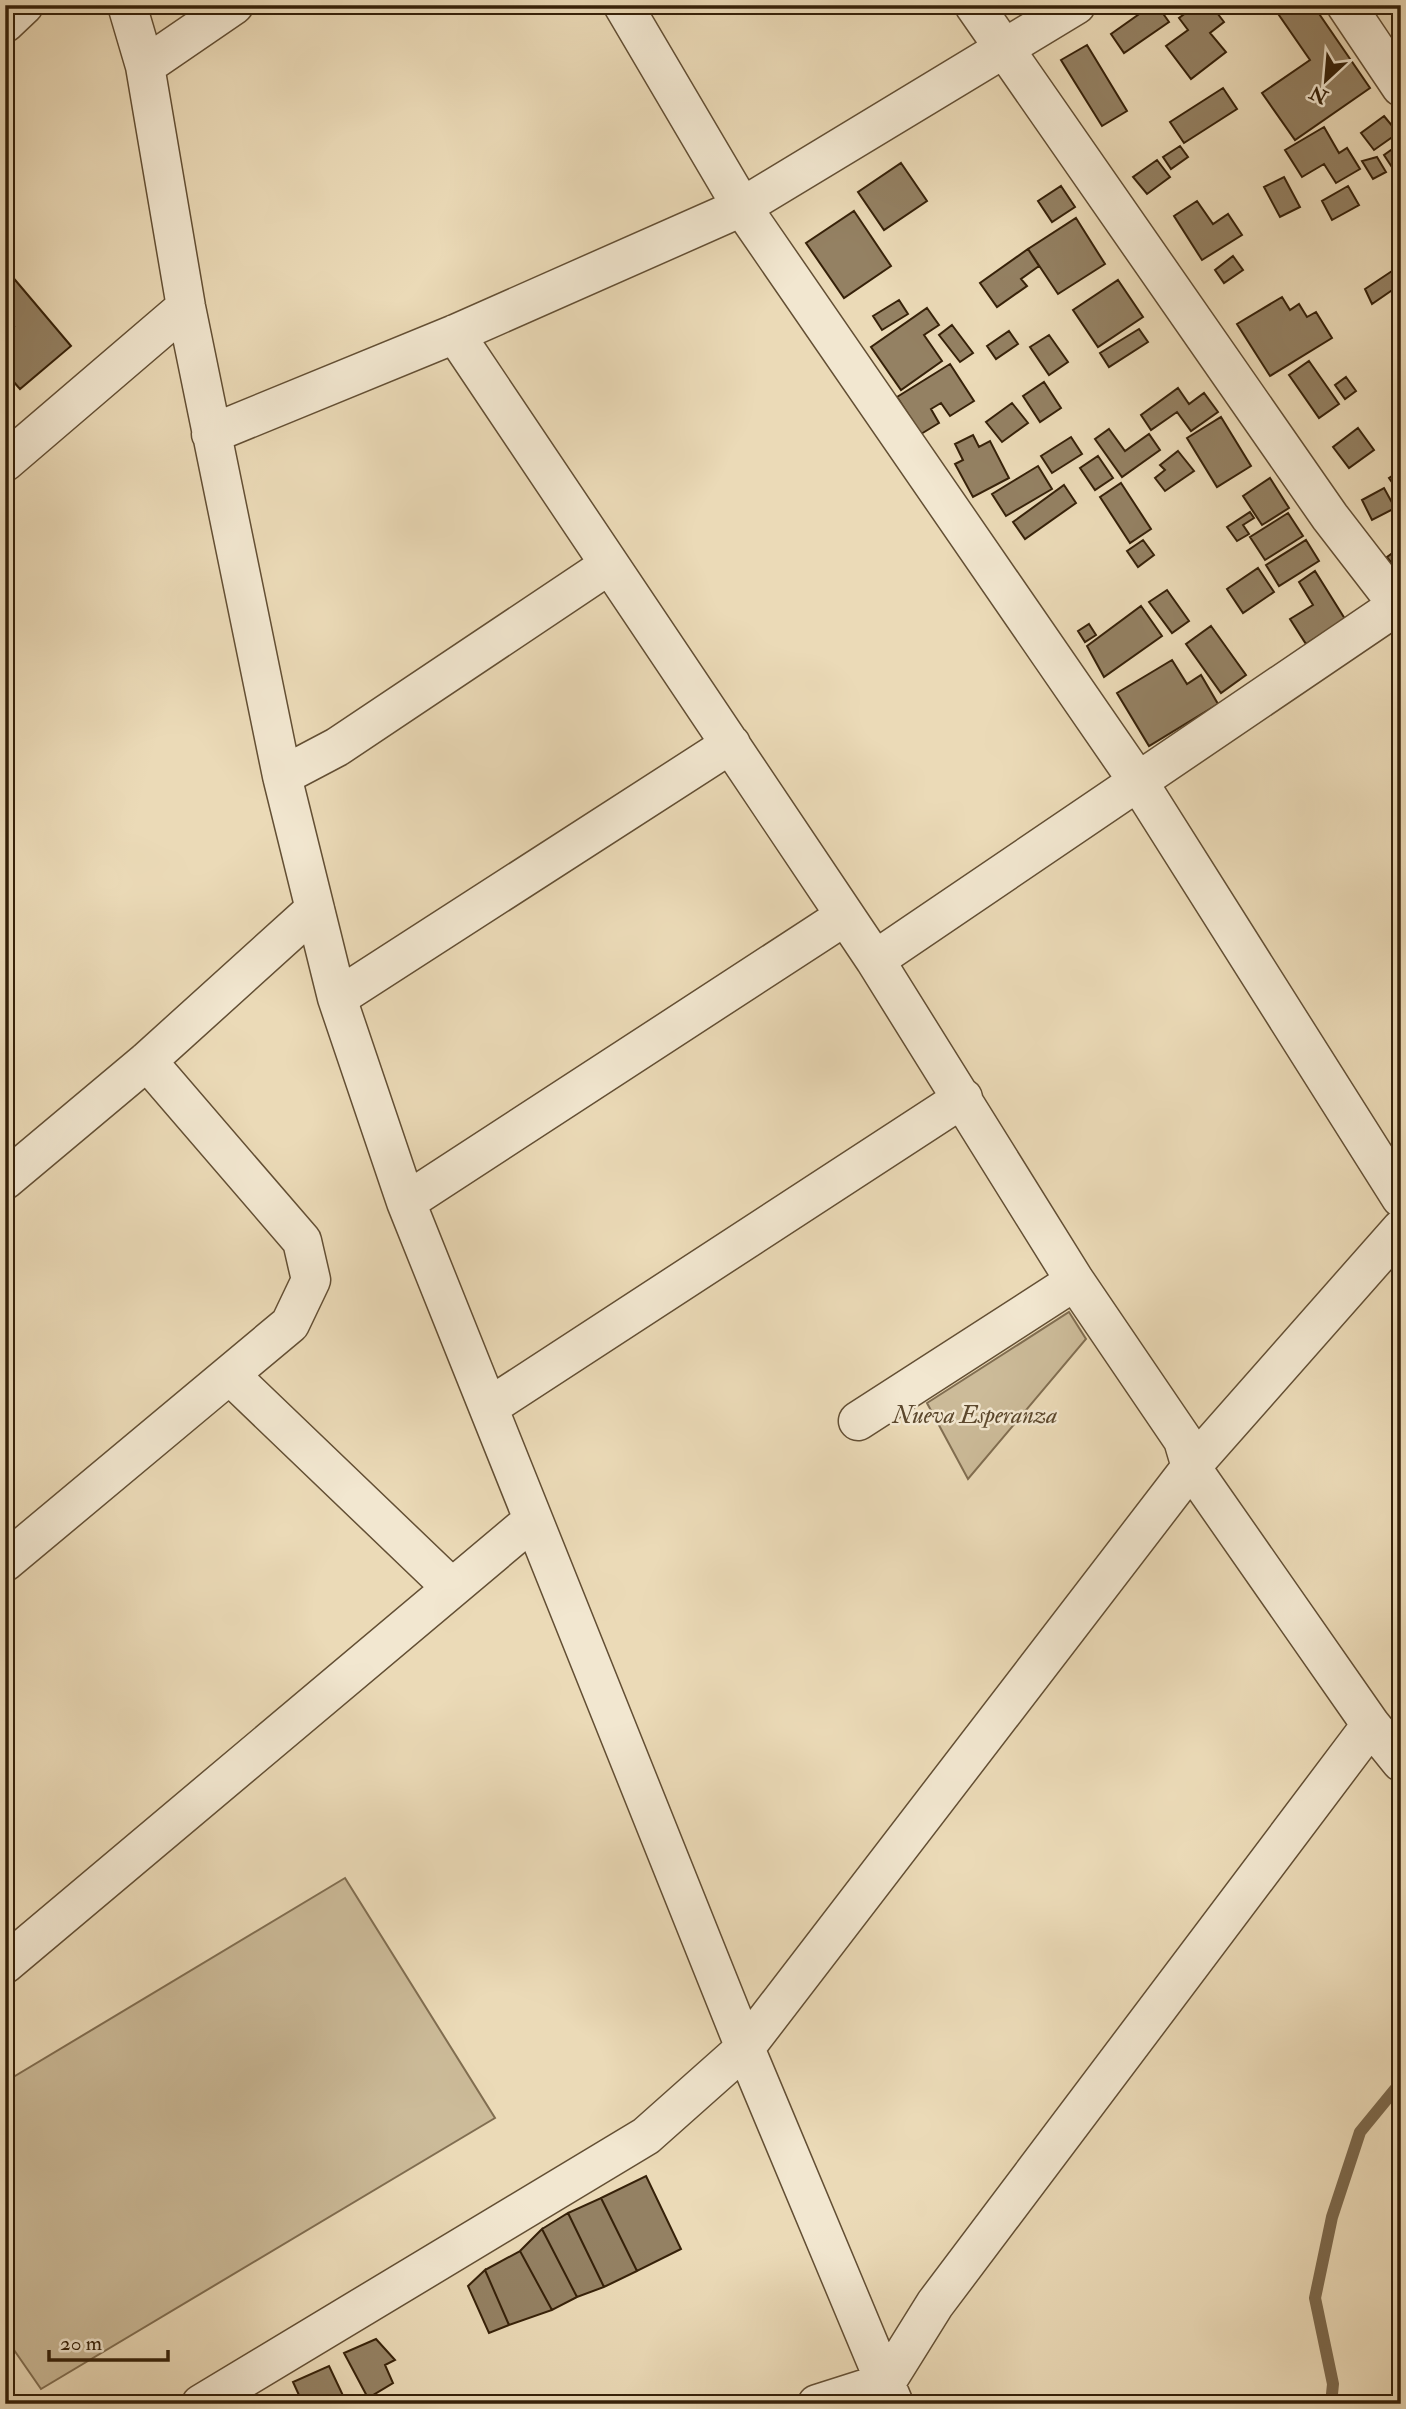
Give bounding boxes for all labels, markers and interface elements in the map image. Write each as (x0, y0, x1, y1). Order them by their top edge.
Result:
north arrow (1290, 46, 1360, 116)
text: N (1305, 79, 1333, 109)
park label: Nueva Esperanza (891, 1400, 1057, 1431)
scale bar (49, 2318, 168, 2362)
text: 20 m (60, 2330, 102, 2357)

